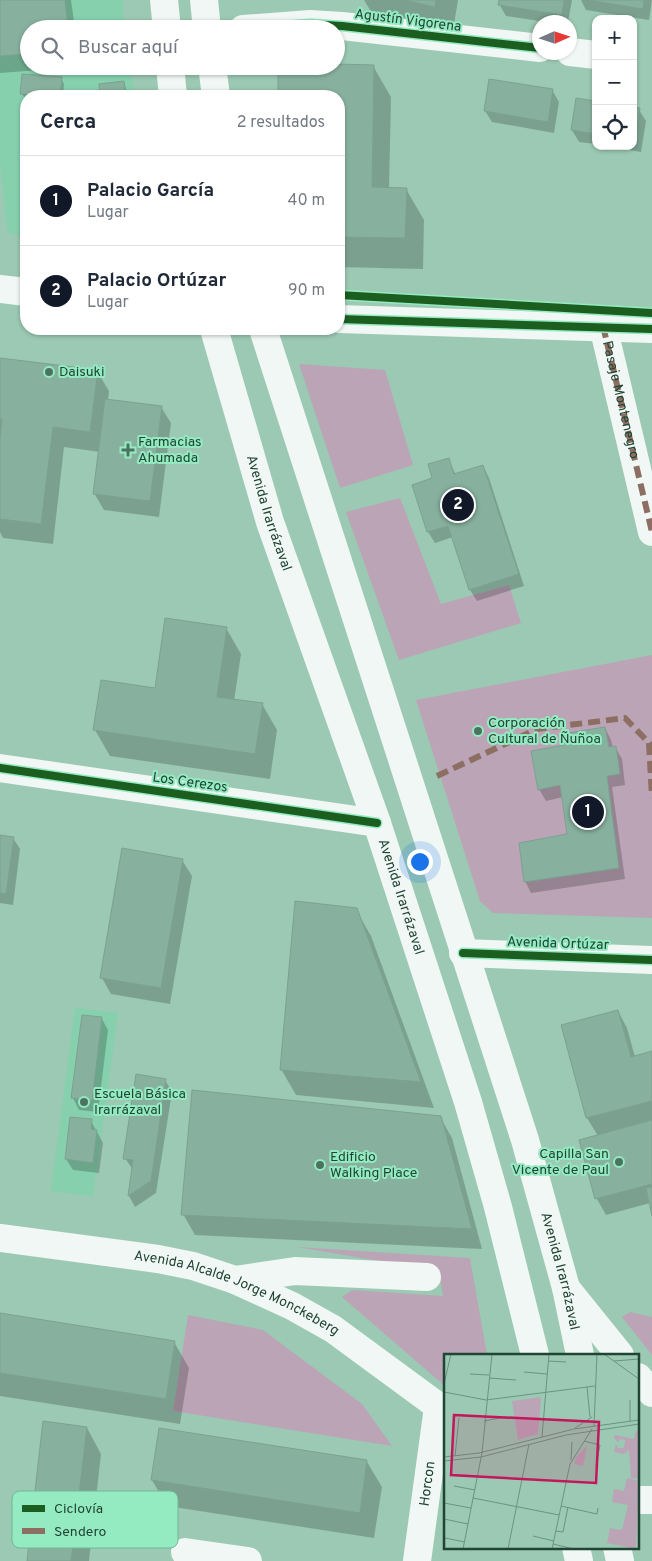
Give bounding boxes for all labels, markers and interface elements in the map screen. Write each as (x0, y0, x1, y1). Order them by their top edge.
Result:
street label: Agustín Vigorena (354, 6, 462, 36)
north arrow (532, 15, 577, 60)
map controls (592, 15, 637, 150)
button: + (592, 15, 637, 60)
search box (20, 20, 345, 75)
icon: search (38, 34, 66, 62)
text: Buscar aquí (78, 36, 178, 60)
button: − (592, 60, 637, 105)
button: locate (592, 105, 637, 150)
text: Cerca (40, 109, 96, 136)
text: 2 resultados (237, 113, 325, 133)
text: Palacio García (87, 179, 214, 203)
text: 1 (53, 191, 59, 211)
text: 40 m (287, 191, 325, 211)
text: Lugar (87, 203, 129, 223)
text: Palacio Ortúzar (87, 269, 226, 293)
text: 2 (51, 281, 61, 301)
text: 90 m (288, 281, 325, 301)
text: Lugar (87, 293, 129, 313)
street label: Pasaje Montenegro (598, 339, 643, 461)
place label: Daisuki (59, 364, 105, 381)
marker: Daisuki (43, 366, 55, 378)
place label: Farmacias Ahumada (138, 434, 202, 467)
marker: Farmacias Ahumada (122, 444, 134, 456)
street label: Avenida Irarrázaval (243, 453, 295, 573)
pin: 2 (442, 486, 474, 524)
place label: Corporación Cultural de Ñuñoa (488, 715, 601, 748)
marker: Corporación Cultural de Ñuñoa (472, 725, 484, 737)
street label: Los Cerezos (151, 769, 229, 797)
pin: 1 (572, 793, 604, 831)
street label: Avenida Irarrázaval (374, 837, 428, 957)
your location (407, 849, 433, 875)
street label: Avenida Ortúzar (507, 934, 610, 954)
place label: Escuela Básica Irarrázaval (94, 1086, 186, 1119)
marker: Escuela Básica Irarrázaval (78, 1096, 90, 1108)
place label: Capilla San Vicente de Paul (512, 1146, 609, 1179)
place label: Edificio Walking Place (330, 1149, 417, 1182)
marker: Capilla San Vicente de Paul (613, 1156, 625, 1168)
marker: Edificio Walking Place (314, 1159, 326, 1171)
street label: Avenida Irarrázaval (537, 1210, 583, 1331)
street label: Avenida Alcalde Jorge Monckeberg (133, 1247, 343, 1339)
inset map (444, 1354, 640, 1548)
street label: Horcon (416, 1460, 439, 1507)
legend (12, 1491, 178, 1548)
text: Ciclovía (54, 1501, 103, 1518)
text: Sendero (54, 1524, 107, 1541)

